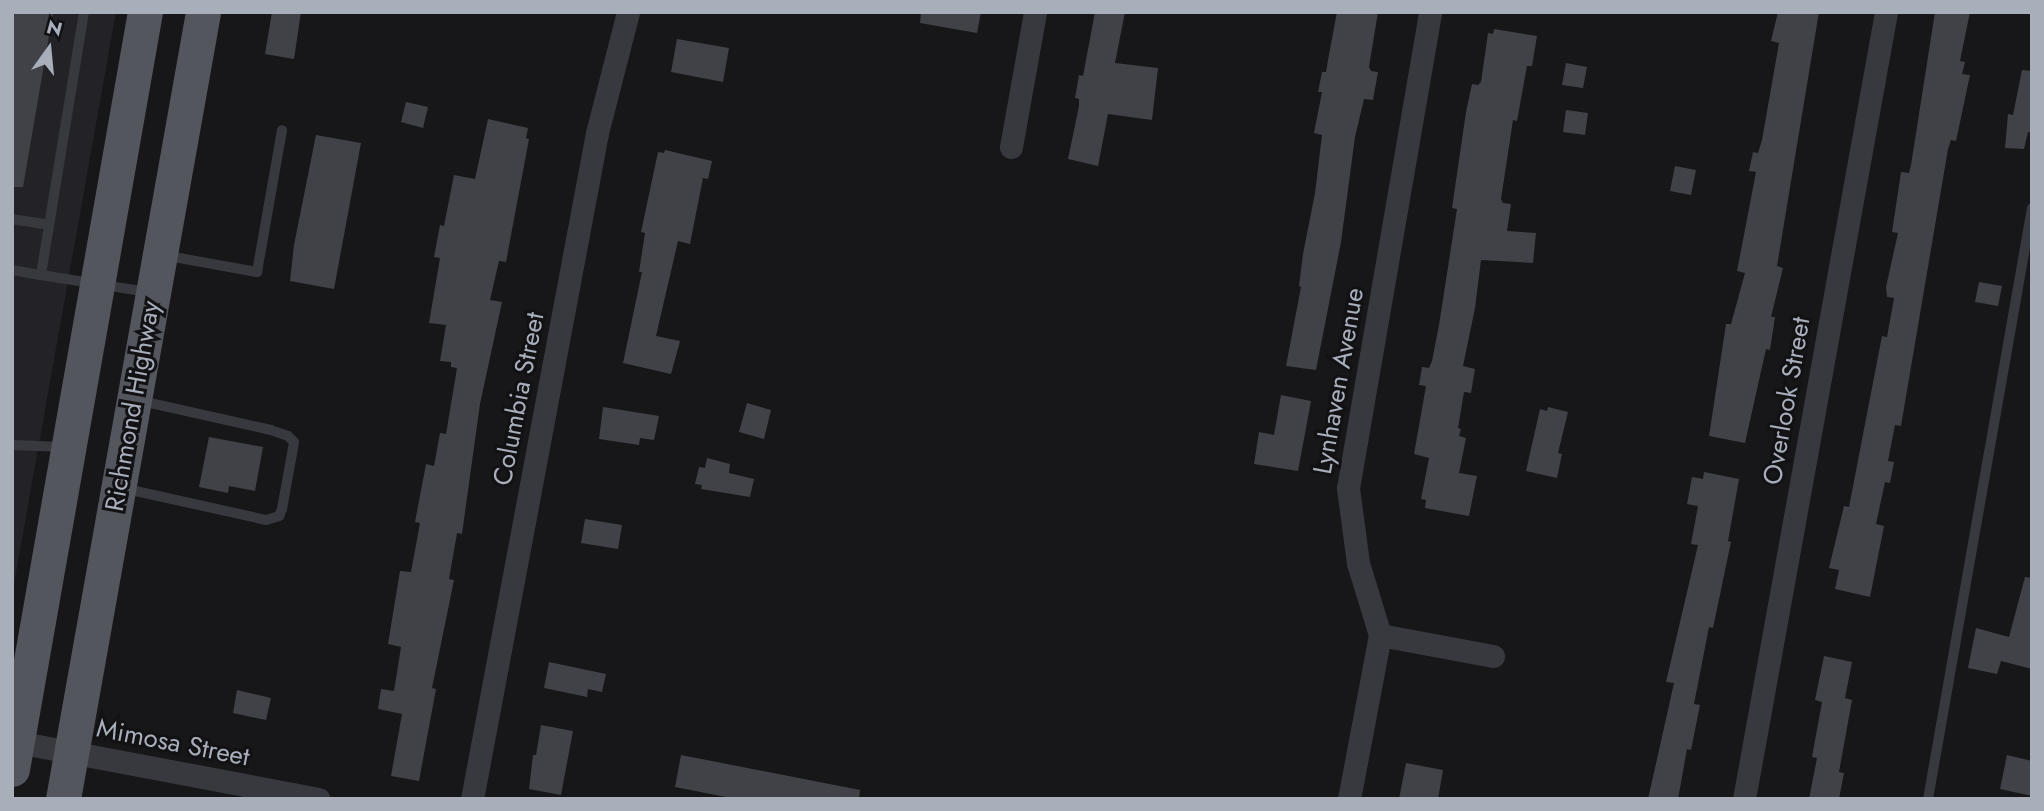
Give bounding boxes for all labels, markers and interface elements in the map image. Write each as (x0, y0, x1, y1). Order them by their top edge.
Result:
text: N (44, 13, 65, 43)
north arrow (14, 14, 84, 84)
street label: Lynhaven Avenue (1307, 286, 1371, 476)
street label: Richmond Highway (99, 298, 167, 514)
street label: Columbia Street (487, 310, 551, 488)
street label: Overlook Street (1757, 315, 1817, 487)
street label: Mimosa Street (94, 713, 252, 773)

